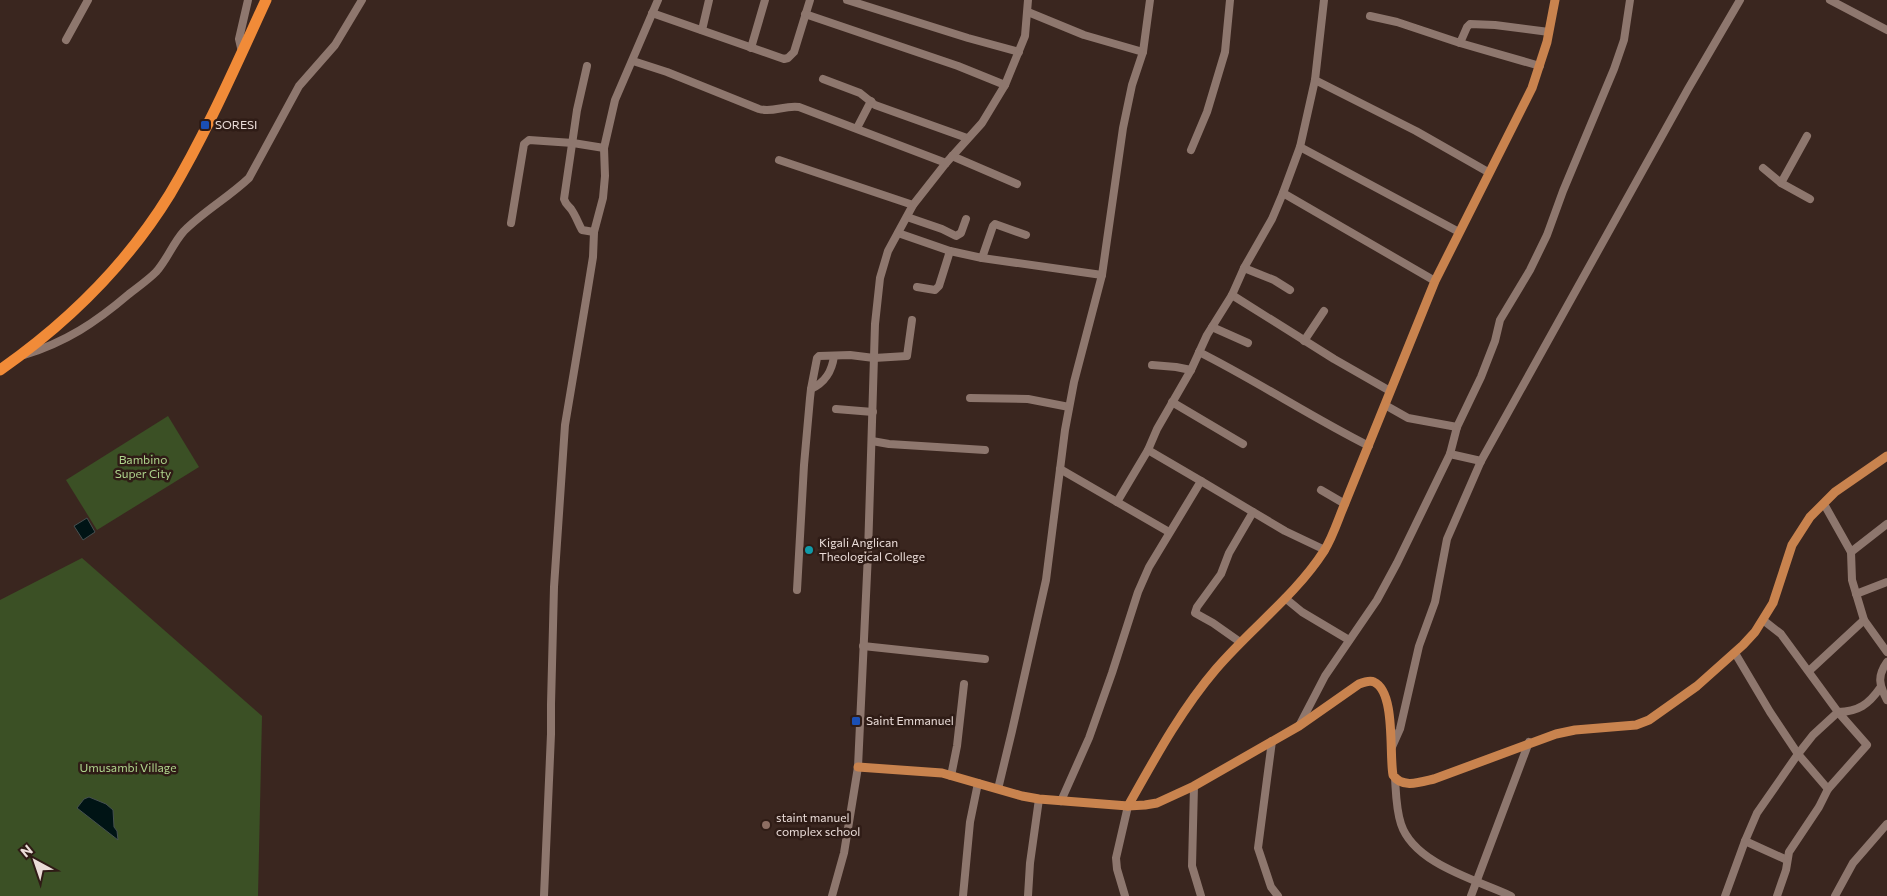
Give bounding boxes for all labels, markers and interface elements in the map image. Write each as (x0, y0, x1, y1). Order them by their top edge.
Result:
place label: SORESI (215, 117, 257, 131)
marker: SORESI (199, 119, 211, 131)
park label: Bambino Super City (115, 452, 171, 480)
place label: Kigali Anglican Theological College (819, 535, 925, 563)
marker: Kigali Anglican Theological College (803, 544, 815, 556)
place label: Saint Emmanuel (866, 713, 954, 727)
marker: Saint Emmanuel (850, 715, 862, 727)
park label: Umusambi Village (79, 760, 177, 774)
place label: staint manuel complex school (776, 810, 860, 838)
marker: staint manuel complex school (760, 819, 772, 831)
north arrow (10, 836, 60, 886)
text: N (17, 841, 36, 861)

